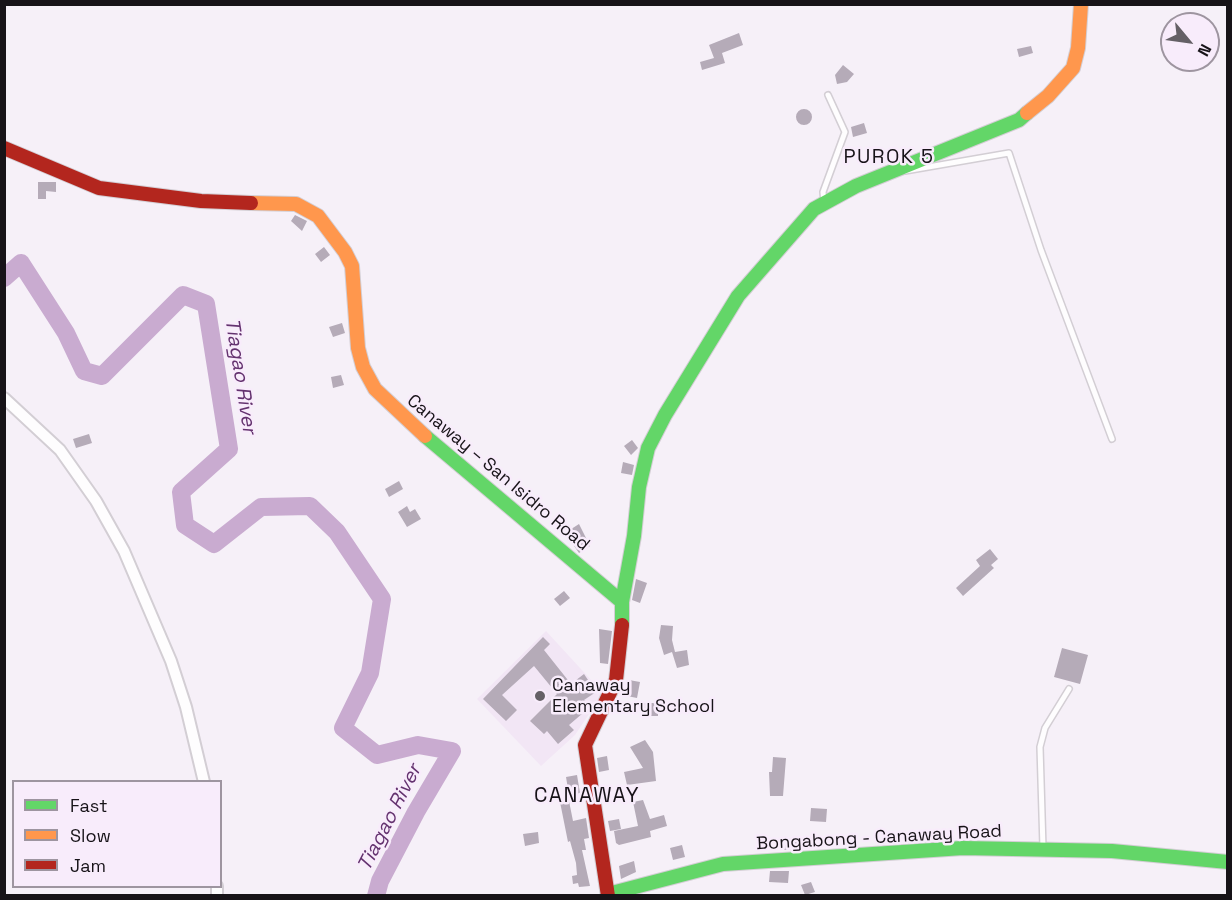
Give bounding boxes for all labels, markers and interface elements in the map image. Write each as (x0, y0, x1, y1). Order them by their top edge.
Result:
north arrow (1160, 12, 1220, 72)
text: N (1193, 40, 1216, 60)
district label: PUROK 5 (843, 146, 935, 170)
water label: Tiagao River (219, 317, 261, 435)
street label: Canaway – San Isidro Road (402, 390, 594, 556)
place label: Canaway Elementary School (552, 675, 715, 718)
marker: Canaway Elementary School (533, 689, 547, 703)
water label: Tiagao River (353, 761, 427, 875)
legend (12, 780, 222, 888)
district label: CANAWAY (534, 783, 640, 809)
text: Fast (70, 794, 107, 817)
street label: Bongabong - Canaway Road (756, 821, 1002, 855)
text: Slow (70, 824, 111, 847)
text: Jam (70, 854, 106, 877)

